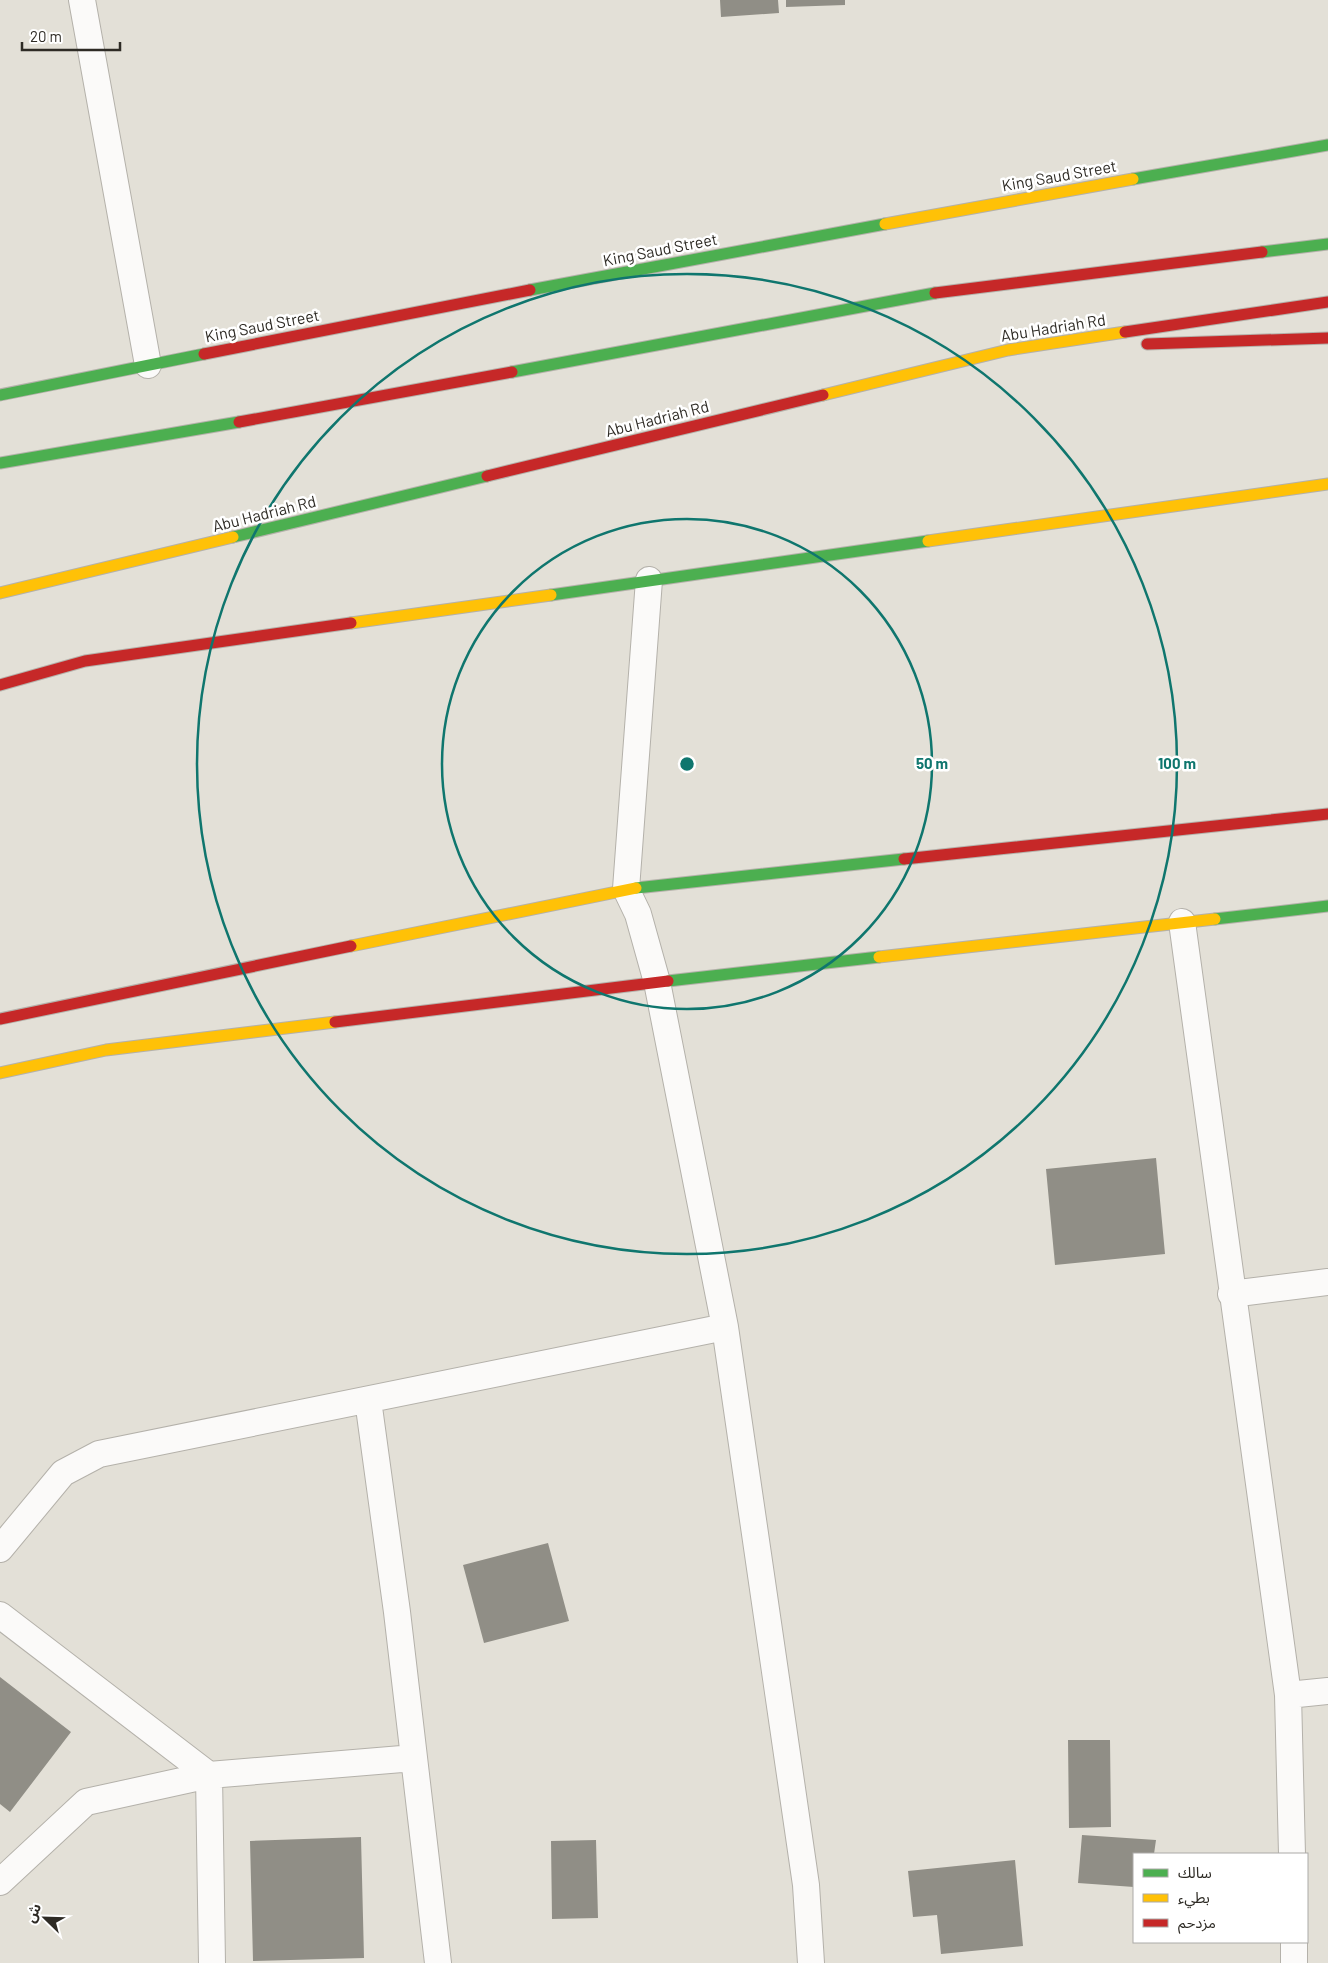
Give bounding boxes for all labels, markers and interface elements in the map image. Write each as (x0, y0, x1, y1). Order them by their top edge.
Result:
scale bar (22, 20, 120, 52)
text: 20 m (30, 27, 62, 45)
street label: King Saud Street (1000, 156, 1118, 194)
street label: King Saud Street (601, 229, 719, 269)
street label: King Saud Street (203, 305, 321, 345)
street label: Abu Hadriah Rd (999, 309, 1107, 345)
street label: Abu Hadriah Rd (603, 396, 711, 440)
street label: Abu Hadriah Rd (210, 491, 318, 535)
text: 50 m (916, 754, 948, 772)
text: 100 m (1158, 754, 1196, 772)
centre of rings (678, 755, 696, 773)
legend (1133, 1853, 1308, 1943)
text: سالك (1178, 1863, 1212, 1881)
text: بطيء (1178, 1888, 1210, 1909)
north arrow (20, 1893, 70, 1943)
text: ش (21, 1901, 44, 1925)
text: مزدحم (1178, 1913, 1216, 1934)

